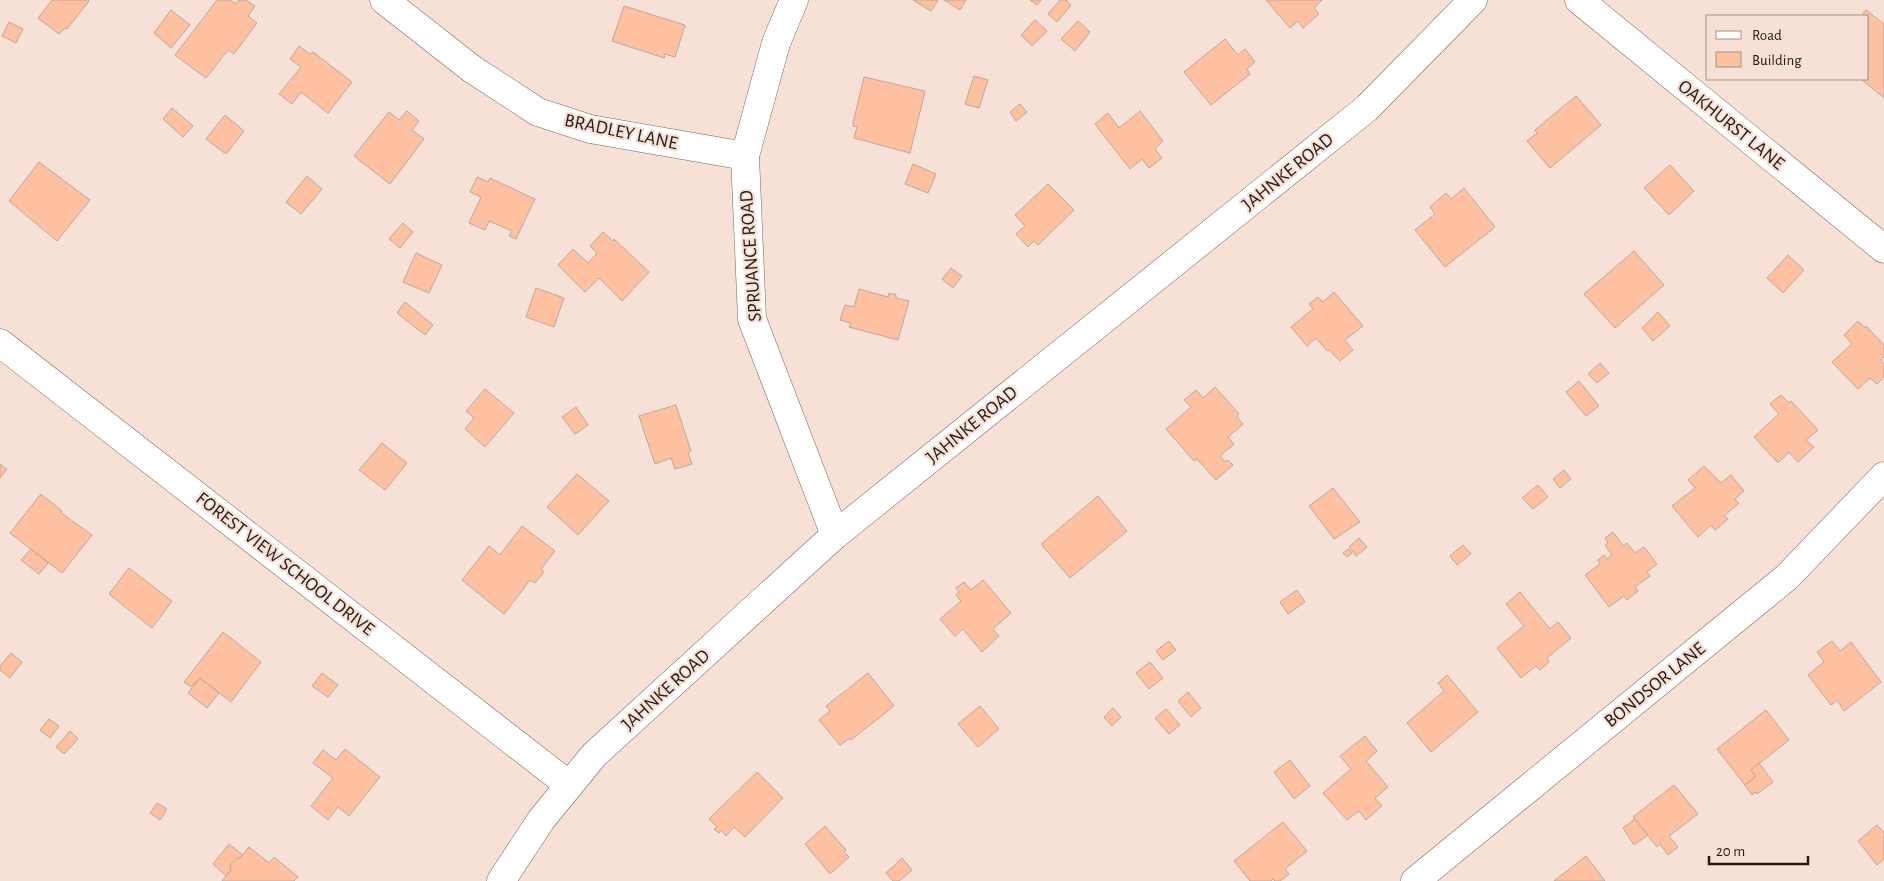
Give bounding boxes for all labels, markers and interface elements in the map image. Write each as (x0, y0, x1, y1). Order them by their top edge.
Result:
legend (1706, 15, 1869, 80)
text: Road (1752, 28, 1782, 43)
text: Building (1752, 53, 1802, 68)
street label: OAKHURST LANE (1674, 76, 1788, 174)
street label: BRADLEY LANE (563, 111, 679, 153)
street label: JAHNKE ROAD (1239, 130, 1337, 214)
street label: SPRUANCE ROAD (737, 190, 765, 322)
street label: JAHNKE ROAD (923, 383, 1021, 467)
street label: FOREST VIEW SCHOOL DRIVE (192, 489, 378, 639)
street label: BONDSOR LANE (1601, 639, 1709, 731)
street label: JAHNKE ROAD (618, 646, 714, 734)
scale bar (1709, 834, 1808, 866)
text: 20 m (1716, 844, 1745, 859)

